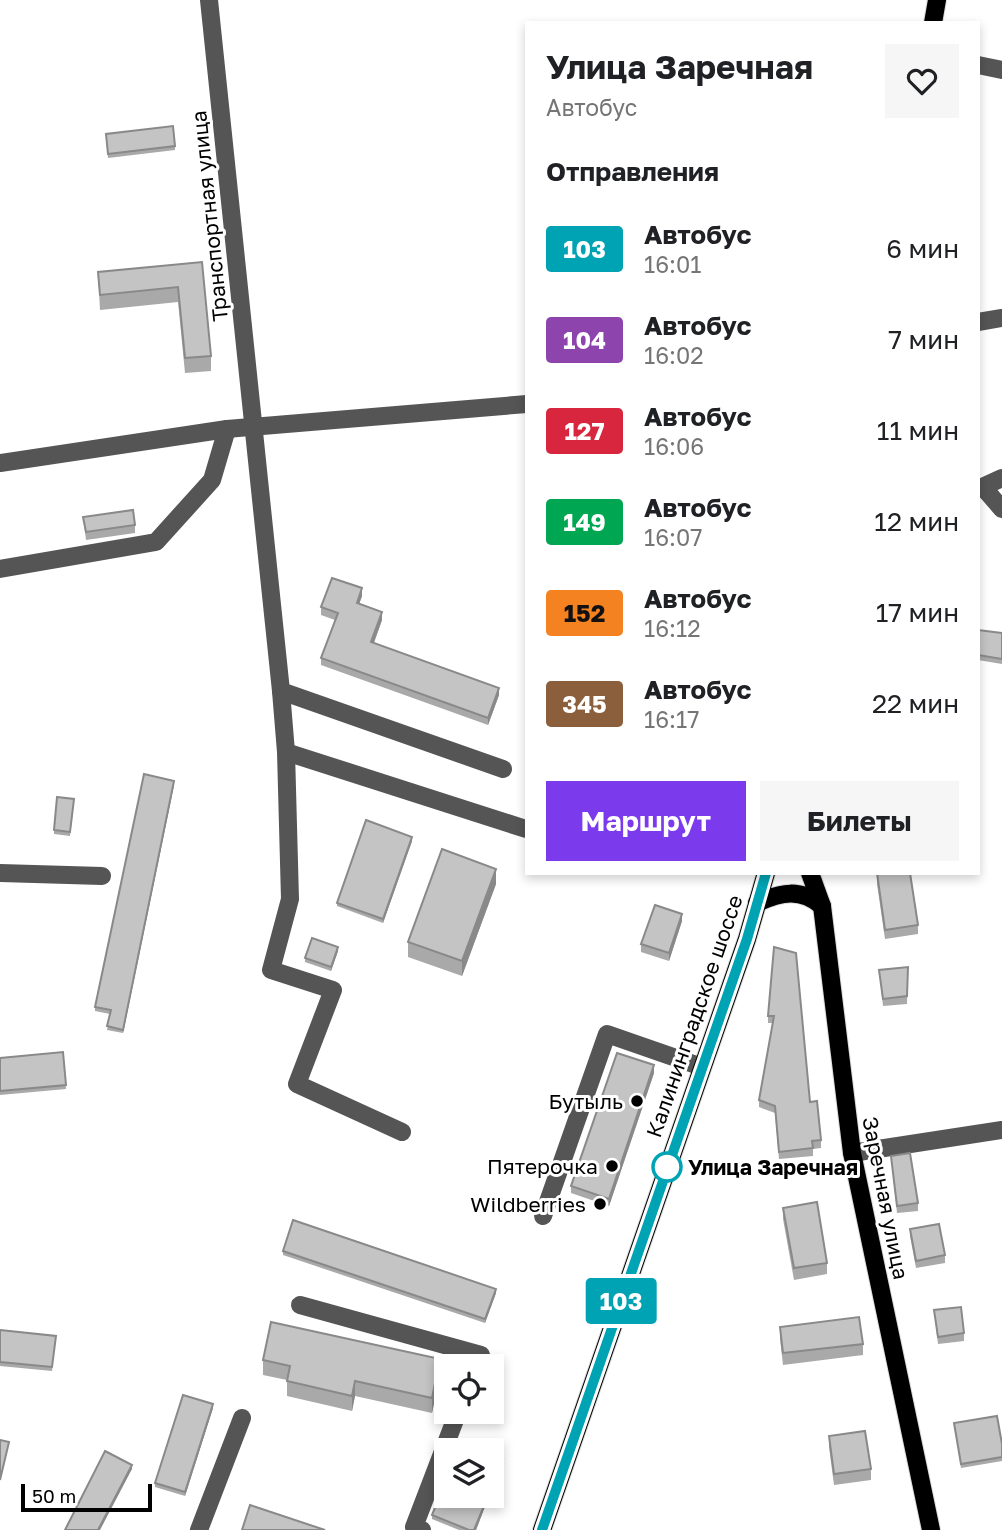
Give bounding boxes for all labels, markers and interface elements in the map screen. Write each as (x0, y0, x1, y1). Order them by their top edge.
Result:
button: heart (885, 44, 959, 118)
text: Улица Заречная (546, 47, 813, 86)
text: Автобус (546, 93, 637, 121)
street label: Транспортная улица (185, 109, 233, 323)
text: Отправления (546, 156, 719, 187)
text: Автобус (644, 219, 751, 250)
text: 6 мин (886, 233, 959, 264)
text: 103 (563, 234, 606, 263)
text: 16:01 (644, 250, 701, 278)
text: Автобус (644, 310, 751, 341)
text: 7 мин (888, 324, 959, 355)
text: 104 (563, 325, 606, 354)
text: 16:02 (644, 341, 704, 369)
text: Автобус (644, 401, 751, 432)
text: 11 мин (877, 415, 959, 446)
text: 127 (564, 416, 605, 445)
text: 16:06 (644, 432, 704, 460)
text: Автобус (644, 492, 751, 523)
text: 12 мин (874, 506, 959, 537)
text: 149 (563, 507, 606, 536)
text: 16:07 (644, 523, 702, 551)
text: Автобус (644, 583, 751, 614)
text: 17 мин (876, 597, 959, 628)
text: 152 (564, 598, 605, 627)
text: 16:12 (644, 614, 700, 642)
text: Автобус (644, 674, 751, 705)
text: 22 мин (872, 688, 959, 719)
text: 345 (562, 689, 607, 718)
text: 16:17 (644, 705, 699, 733)
button: Маршрут (546, 781, 746, 861)
button: Билеты (760, 781, 959, 861)
street label: Калининградское шоссе (640, 891, 748, 1141)
place label: Бутыль (549, 1088, 623, 1114)
marker: Бутыль (629, 1093, 645, 1109)
street label: Заречная улица (857, 1114, 915, 1282)
marker: Улица Заречная (652, 1152, 682, 1182)
place label: Пятерочка (487, 1153, 598, 1179)
place label: Улица Заречная (688, 1154, 858, 1180)
marker: Пятерочка (604, 1158, 620, 1174)
place label: Wildberries (470, 1191, 586, 1217)
marker: Wildberries (592, 1196, 608, 1212)
line badge: 103 (581, 1278, 661, 1324)
text: 103 (600, 1286, 642, 1315)
map controls (434, 1354, 504, 1508)
button: locate (434, 1354, 504, 1424)
button: layers (434, 1438, 504, 1508)
scale bar (21, 1481, 152, 1513)
text: 50 m (32, 1484, 76, 1507)

